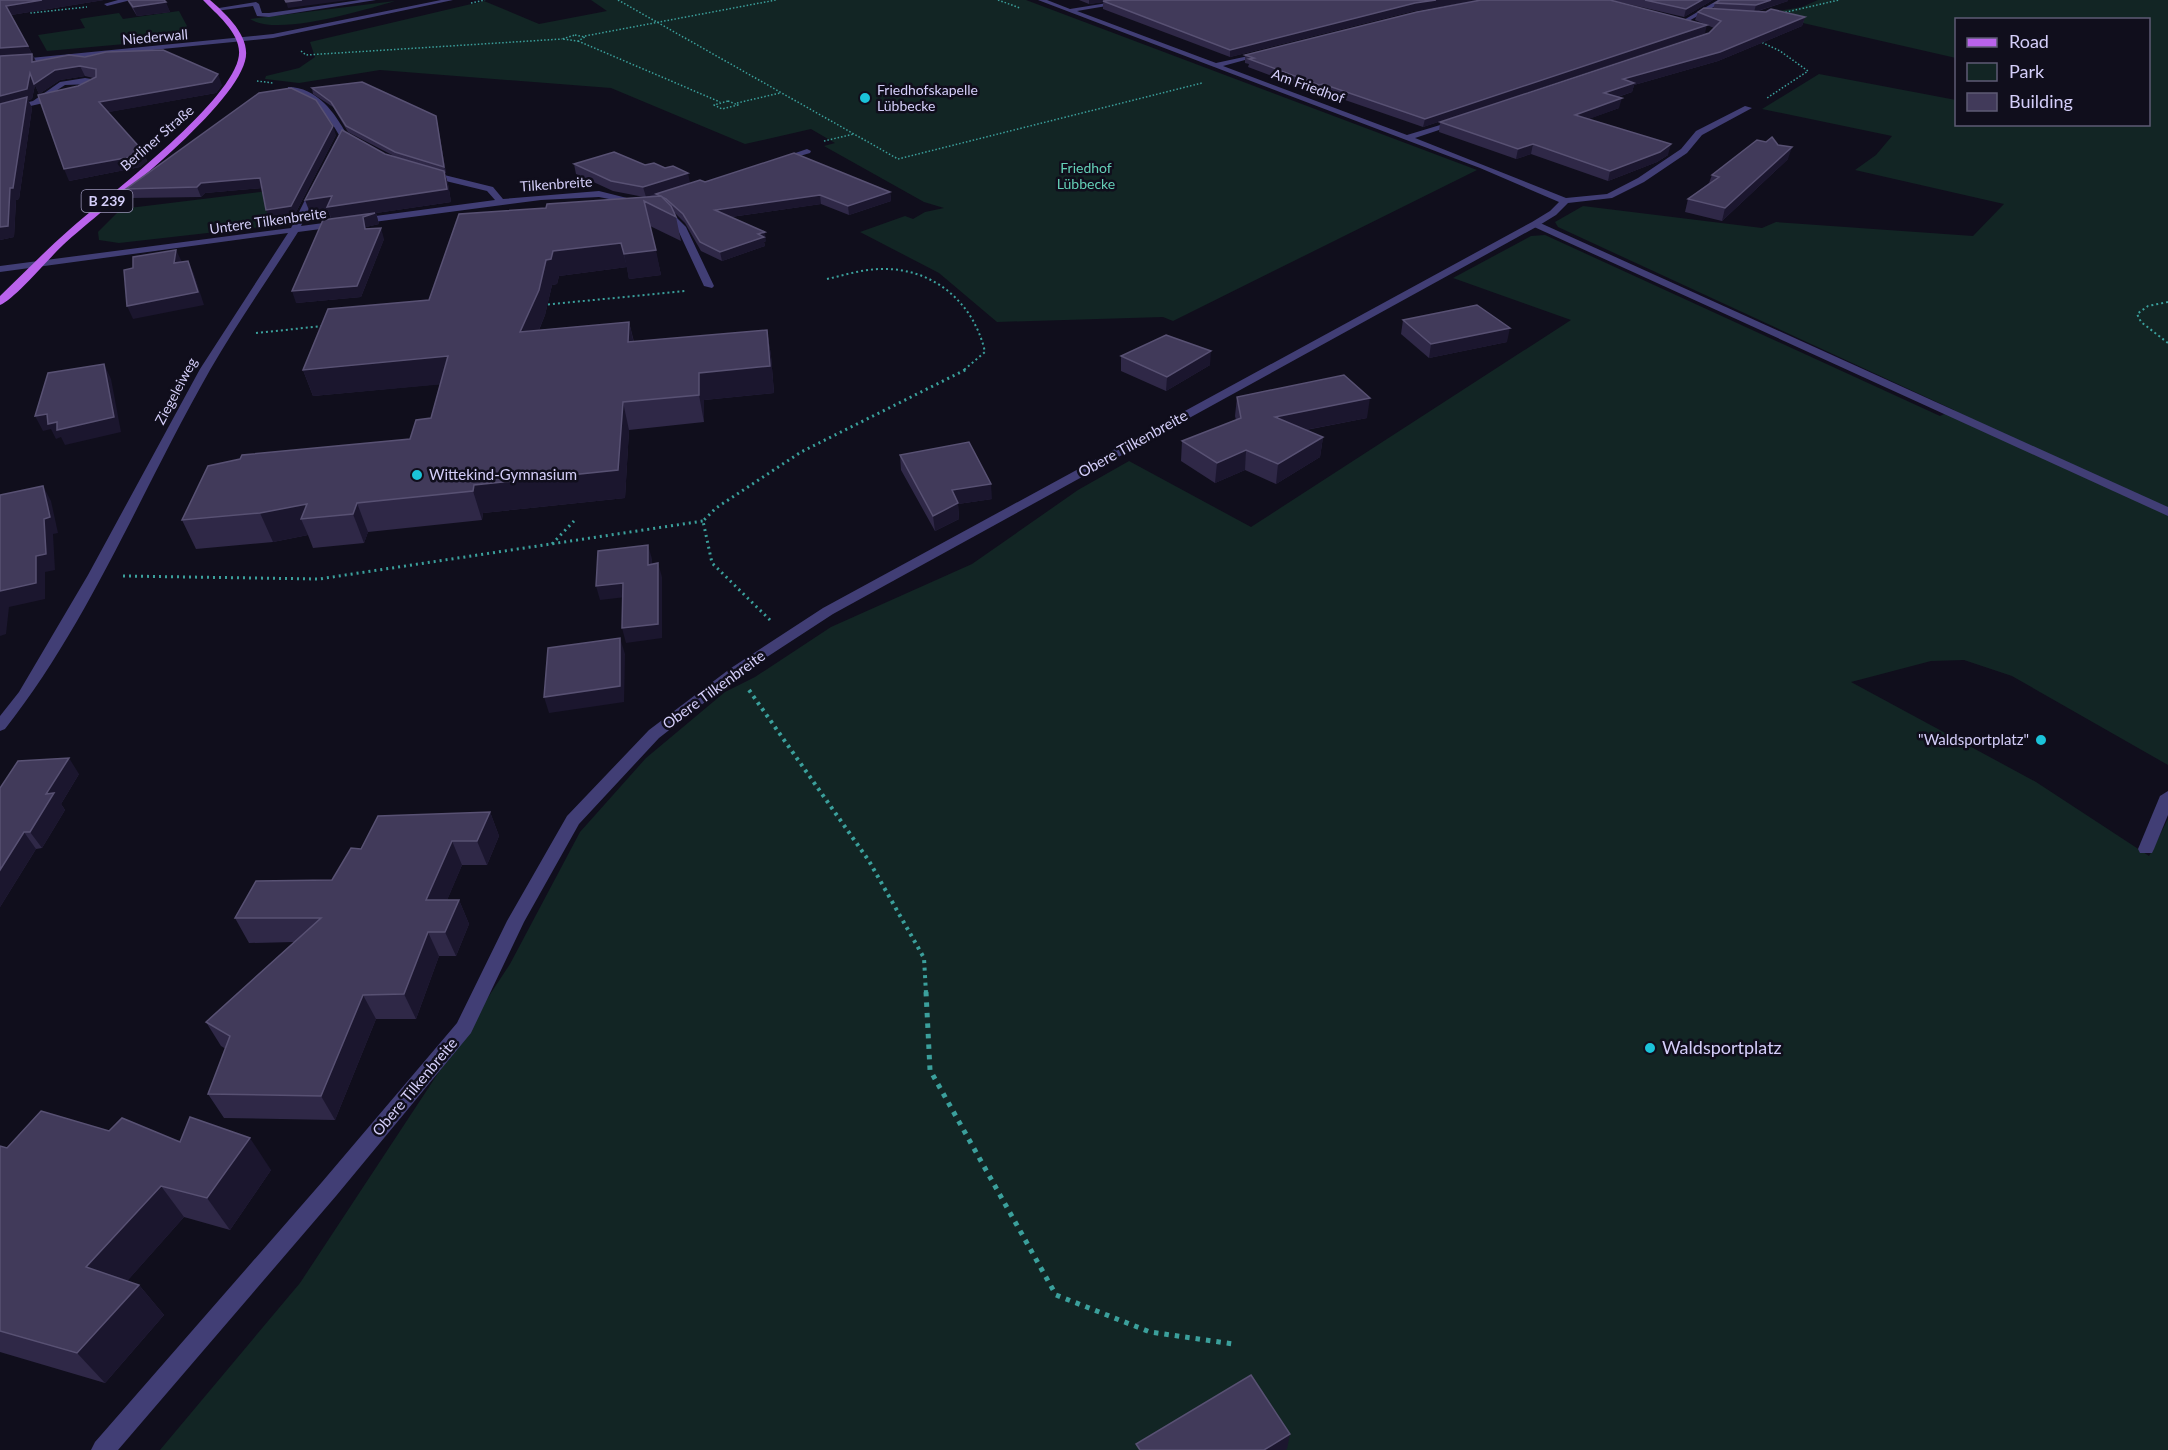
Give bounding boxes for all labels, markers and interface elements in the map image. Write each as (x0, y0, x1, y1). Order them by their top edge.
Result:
legend (1955, 18, 2150, 126)
street label: Niederwall (121, 25, 189, 48)
text: Road (2009, 30, 2049, 52)
text: Park (2009, 60, 2045, 82)
street label: Am Friedhof (1270, 65, 1347, 107)
place label: Friedhofskapelle Lübbecke (877, 81, 978, 114)
text: Building (2009, 90, 2073, 112)
marker: Friedhofskapelle Lübbecke (858, 91, 872, 105)
street label: Berliner Straße (117, 101, 197, 174)
park label: Friedhof Lübbecke (1057, 159, 1115, 192)
street label: Tilkenbreite (519, 172, 593, 195)
road number: B 239 (82, 190, 132, 212)
street label: Untere Tilkenbreite (208, 204, 328, 237)
street label: Ziegeleiweg (151, 354, 200, 427)
street label: Obere Tilkenbreite (1075, 406, 1190, 481)
place label: Wittekind-Gymnasium (429, 465, 577, 483)
marker: Wittekind-Gymnasium (410, 468, 424, 482)
street label: Obere Tilkenbreite (659, 646, 768, 732)
place label: "Waldsportplatz" (1918, 730, 2029, 748)
marker: "Waldsportplatz" (2034, 733, 2048, 747)
street label: Obere Tilkenbreite (368, 1034, 461, 1139)
place label: Waldsportplatz (1662, 1036, 1782, 1058)
marker: Waldsportplatz (1643, 1041, 1657, 1055)

